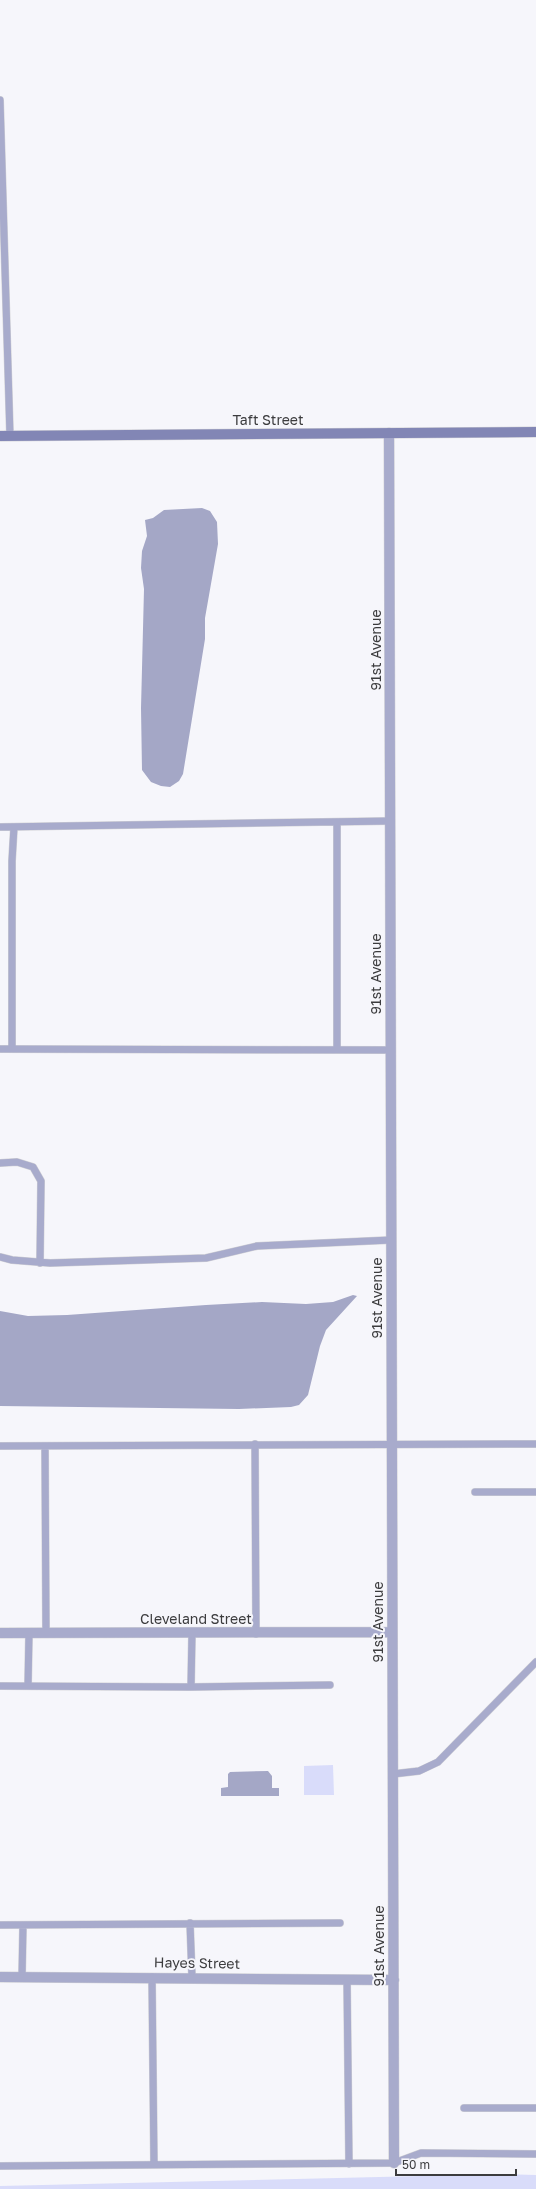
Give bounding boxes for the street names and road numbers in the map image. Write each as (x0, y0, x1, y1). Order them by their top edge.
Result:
street label: Taft Street (232, 411, 304, 428)
street label: 91st Avenue (367, 609, 384, 691)
street label: 91st Avenue (367, 933, 384, 1015)
street label: 91st Avenue (368, 1257, 385, 1339)
street label: 91st Avenue (369, 1581, 386, 1663)
street label: Cleveland Street (140, 1610, 252, 1627)
street label: 91st Avenue (370, 1905, 387, 1987)
street label: Hayes Street (154, 1953, 240, 1972)

